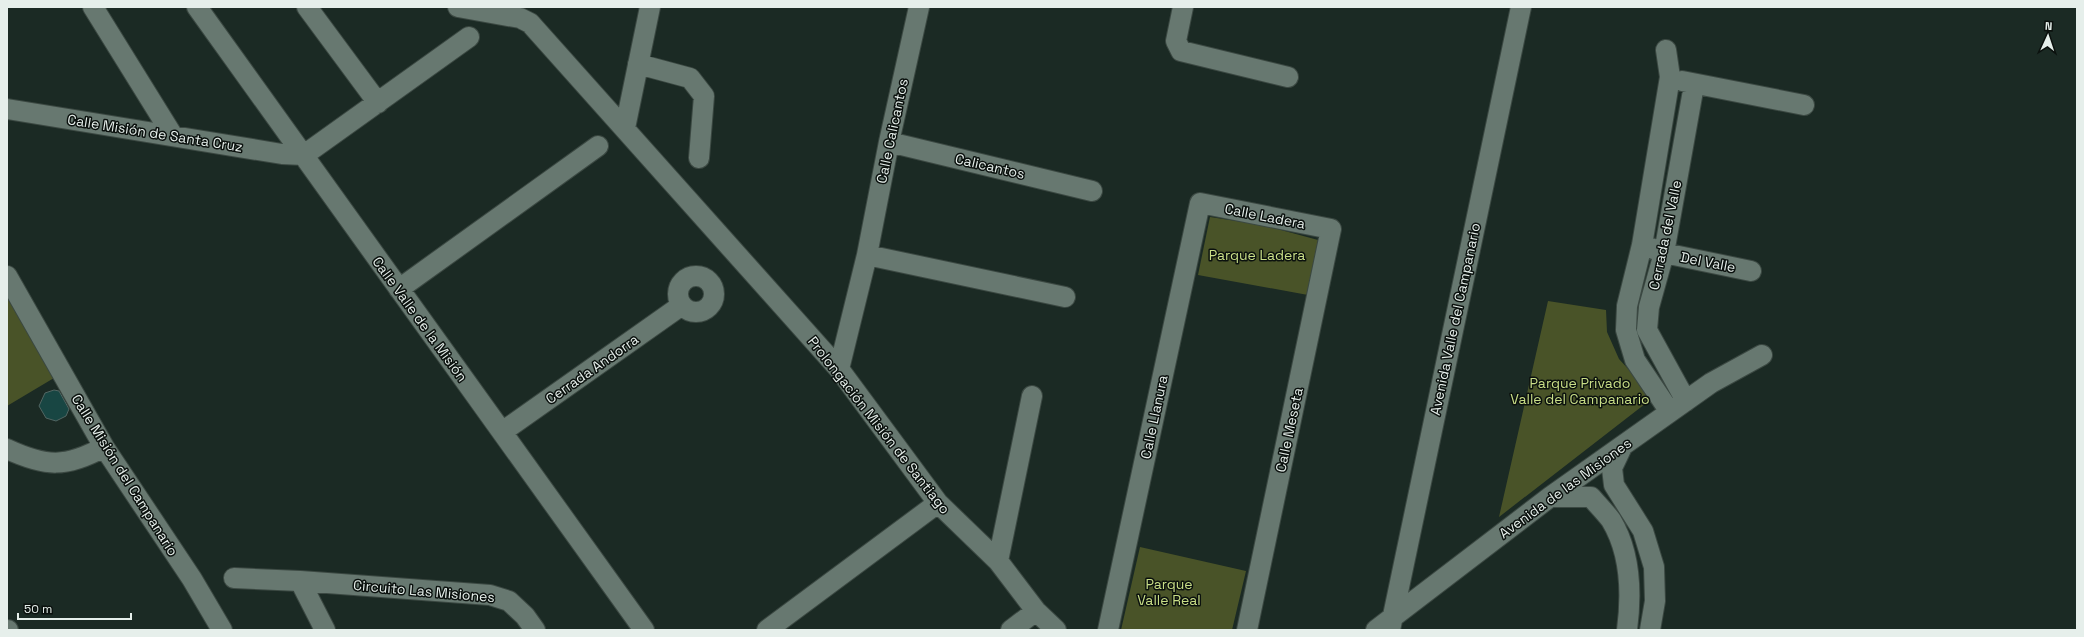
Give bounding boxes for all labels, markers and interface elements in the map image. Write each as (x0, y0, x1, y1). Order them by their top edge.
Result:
north arrow (2028, 16, 2068, 56)
text: N (2044, 19, 2053, 33)
street label: Calle Calicantos (872, 77, 912, 185)
street label: Calle Misión de Santa Cruz (66, 110, 244, 156)
street label: Calicantos (953, 149, 1027, 183)
street label: Cerrada del Valle (1645, 179, 1685, 291)
street label: Calle Ladera (1223, 199, 1307, 233)
street label: Avenida Valle del Campanario (1426, 221, 1484, 417)
park label: Parque Ladera (1209, 246, 1305, 264)
street label: Del Valle (1679, 248, 1737, 276)
street label: Calle Valle de la Misión (369, 253, 471, 385)
street label: Cerrada Andorra (542, 330, 642, 408)
street label: Prolongación Misión de Santiago (804, 333, 954, 517)
street label: Calle Llanura (1136, 374, 1172, 460)
park label: Parque Privado Valle del Campanario (1510, 374, 1650, 408)
street label: Calle Meseta (1271, 386, 1307, 474)
street label: Calle Misión del Campanario (68, 391, 182, 559)
street label: Avenida de las Misiones (1495, 434, 1635, 542)
park label: Parque Valle Real (1137, 575, 1201, 609)
street label: Circuito Las Misiones (352, 576, 496, 606)
scale bar (18, 595, 131, 621)
text: 50 m (24, 601, 52, 617)

